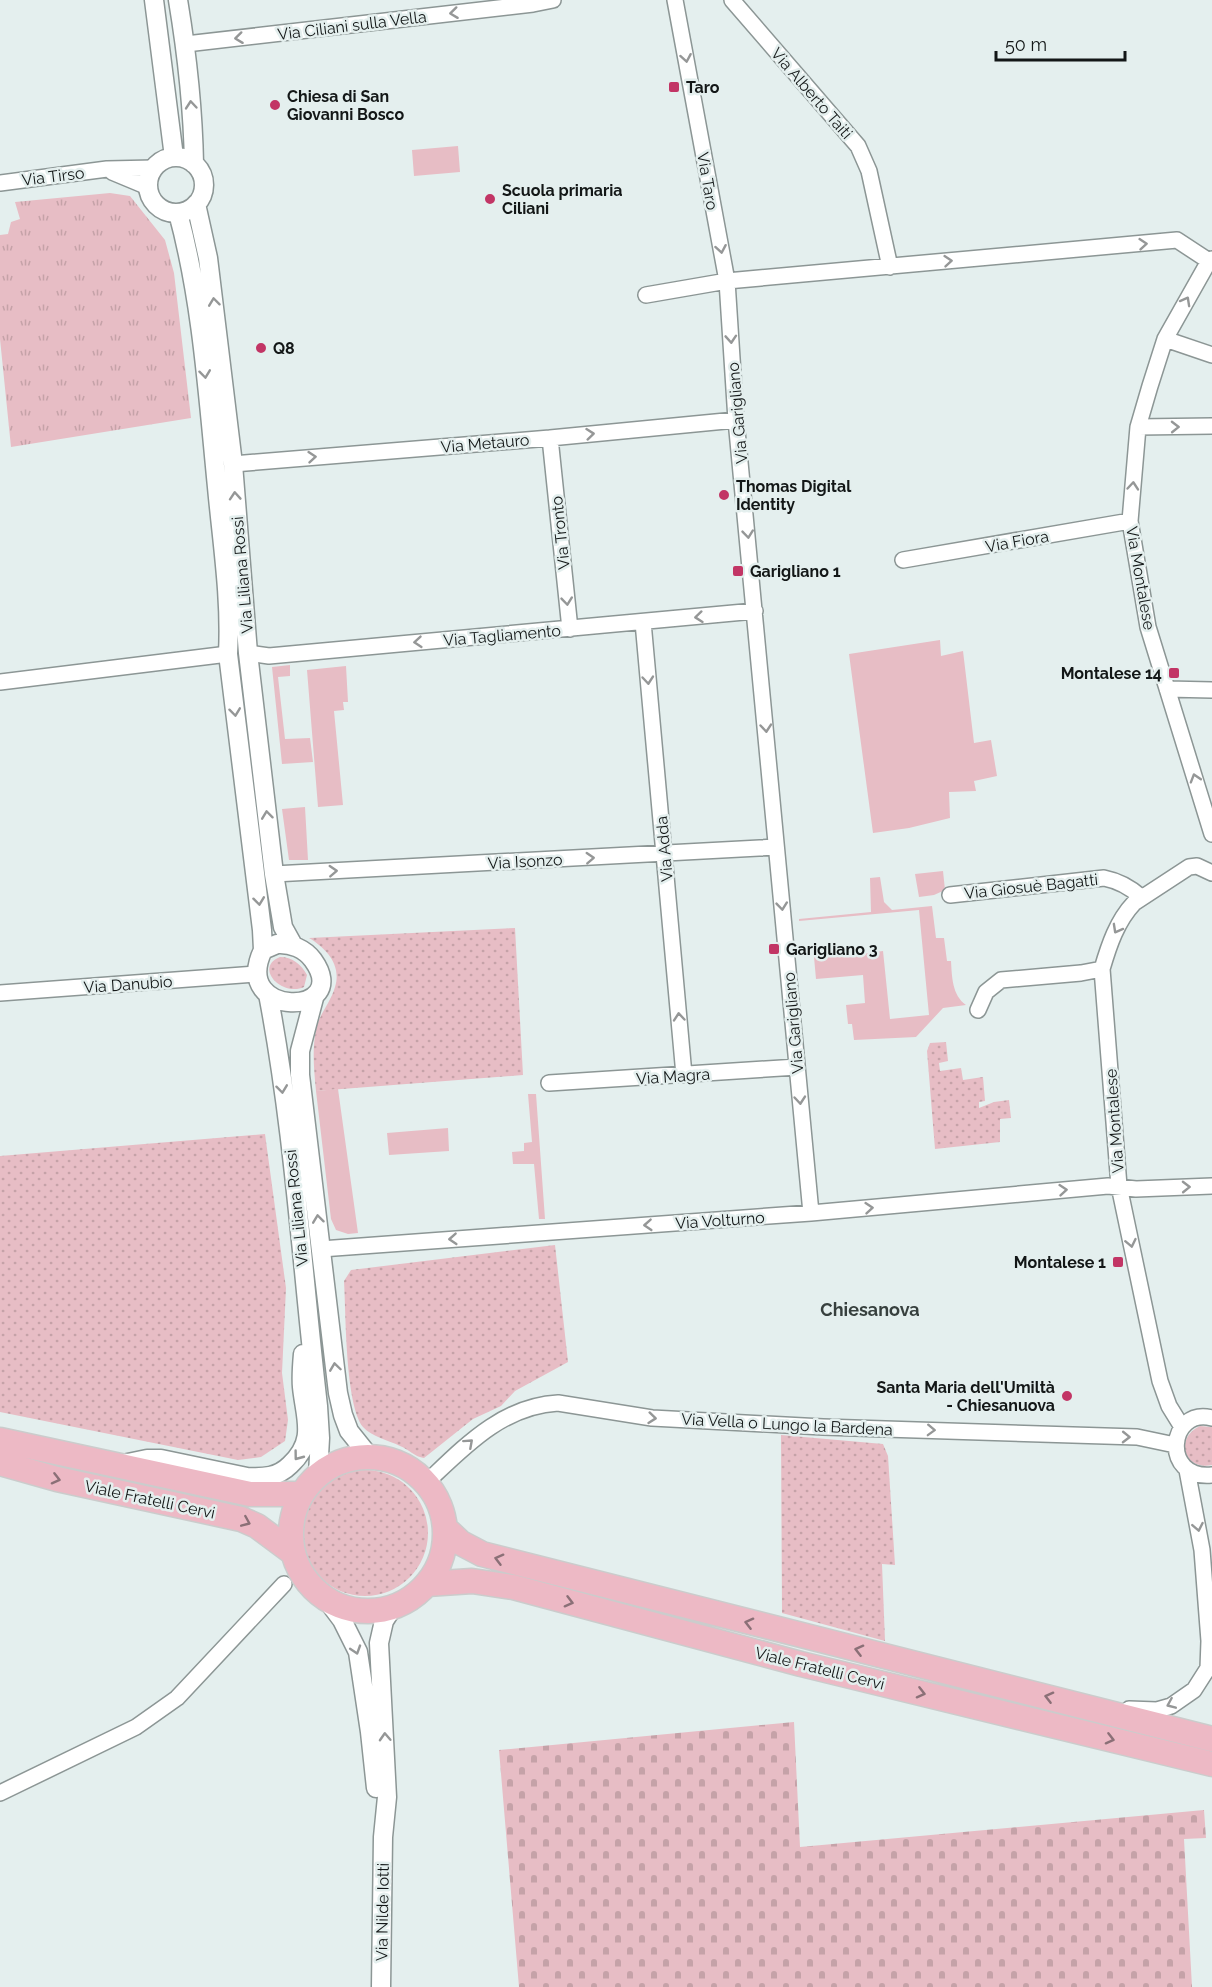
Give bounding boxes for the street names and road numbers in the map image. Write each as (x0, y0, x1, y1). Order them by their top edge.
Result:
street label: Via Ciliani sulla Vella (277, 7, 428, 44)
street label: Via Alberto Taiti (767, 44, 856, 143)
street label: Via Taro (693, 151, 722, 211)
street label: Via Tirso (21, 163, 85, 190)
street label: Via Garigliano (724, 361, 751, 464)
street label: Via Metauro (440, 430, 530, 457)
street label: Via Tronto (547, 495, 574, 571)
street label: Via Liliana Rossi (228, 516, 257, 634)
street label: Via Montalese (1122, 525, 1159, 631)
street label: Via Fiora (984, 527, 1050, 556)
street label: Via Tagliamento (442, 621, 562, 650)
street label: Via Adda (652, 815, 677, 883)
street label: Via Isonzo (487, 850, 563, 873)
street label: Via Giosuè Bagatti (963, 870, 1099, 903)
street label: Via Garigliano (780, 971, 807, 1074)
street label: Via Danubio (83, 972, 173, 997)
street label: Via Magra (635, 1064, 711, 1089)
street label: Via Montalese (1101, 1068, 1128, 1174)
street label: Via Liliana Rossi (281, 1149, 312, 1267)
street label: Via Volturno (675, 1208, 765, 1233)
street label: Via Vella o Lungo la Bardena (681, 1409, 893, 1440)
street label: Viale Fratelli Cervi (83, 1476, 217, 1523)
street label: Viale Fratelli Cervi (753, 1643, 887, 1694)
street label: Via Nilde Iotti (372, 1863, 393, 1961)

